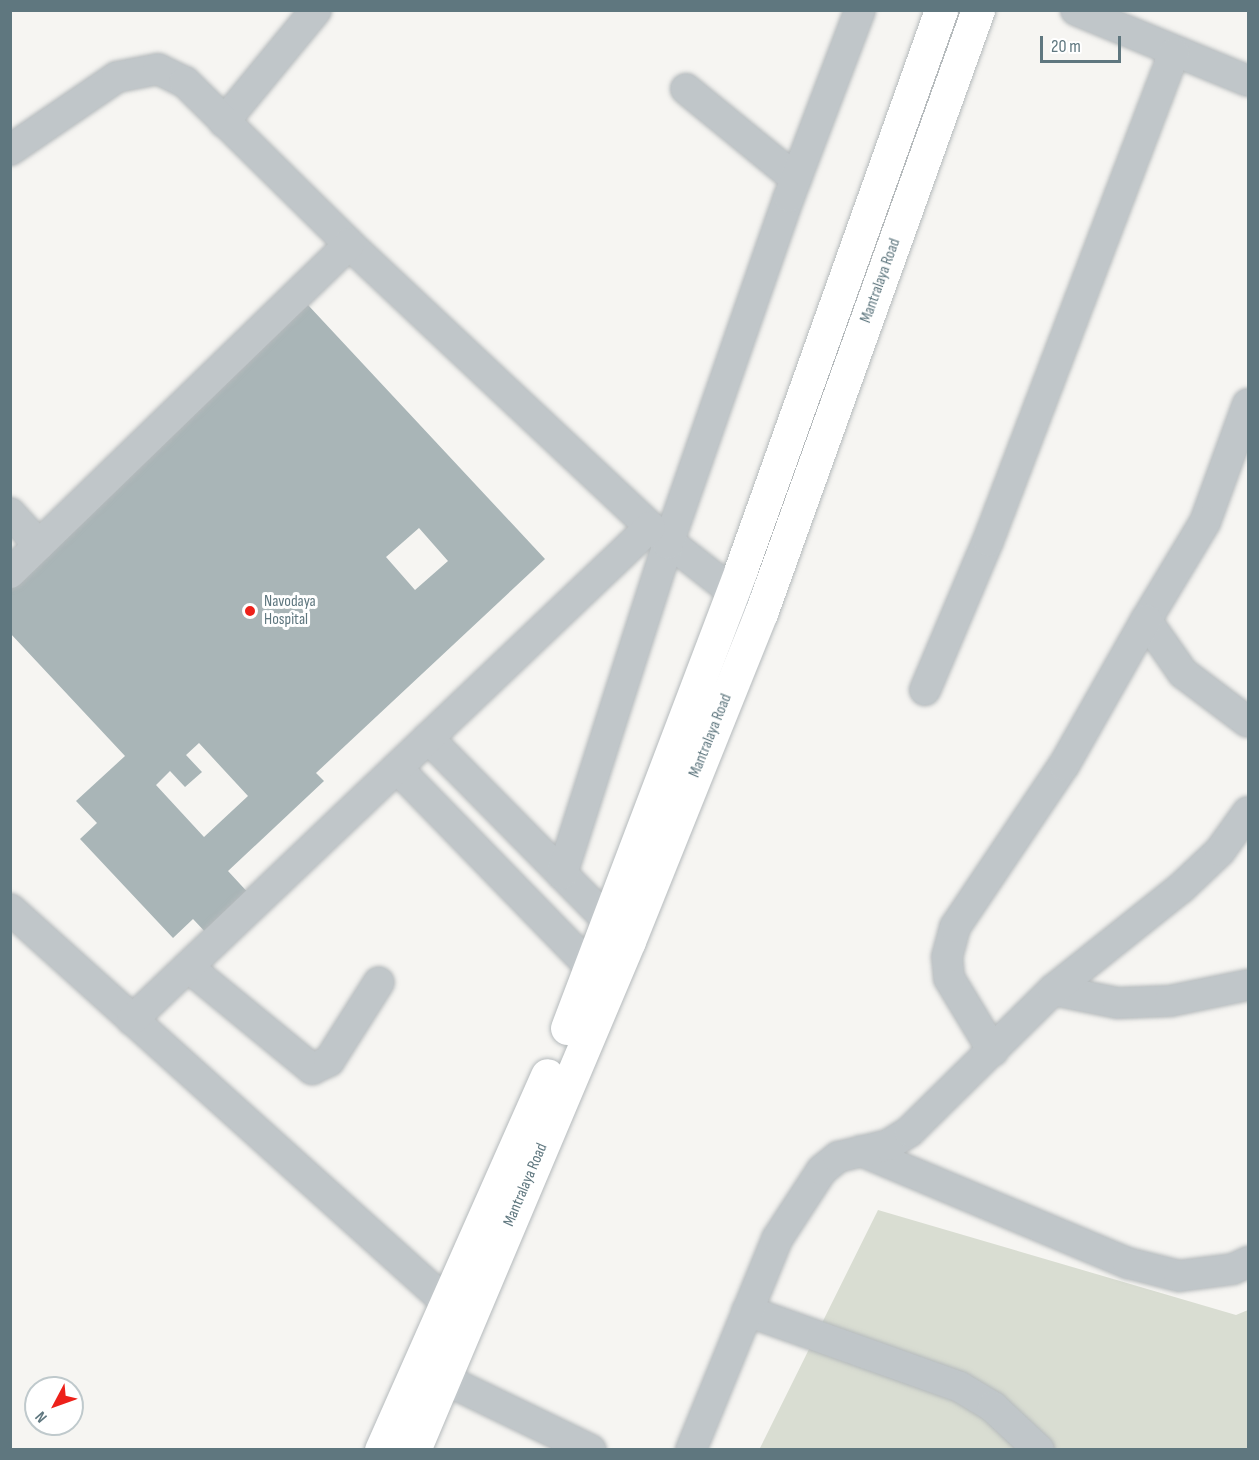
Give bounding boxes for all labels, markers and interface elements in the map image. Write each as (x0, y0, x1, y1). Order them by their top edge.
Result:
scale bar (1043, 24, 1124, 62)
text: 20 m (1051, 36, 1081, 57)
street label: Mantralaya Road (857, 236, 905, 326)
place label: Navodaya Hospital (264, 592, 316, 630)
marker: Navodaya Hospital (241, 602, 259, 620)
street label: Mantralaya Road (686, 691, 736, 781)
street label: Mantralaya Road (500, 1141, 552, 1229)
north arrow (24, 1376, 84, 1436)
text: N (32, 1407, 52, 1426)

